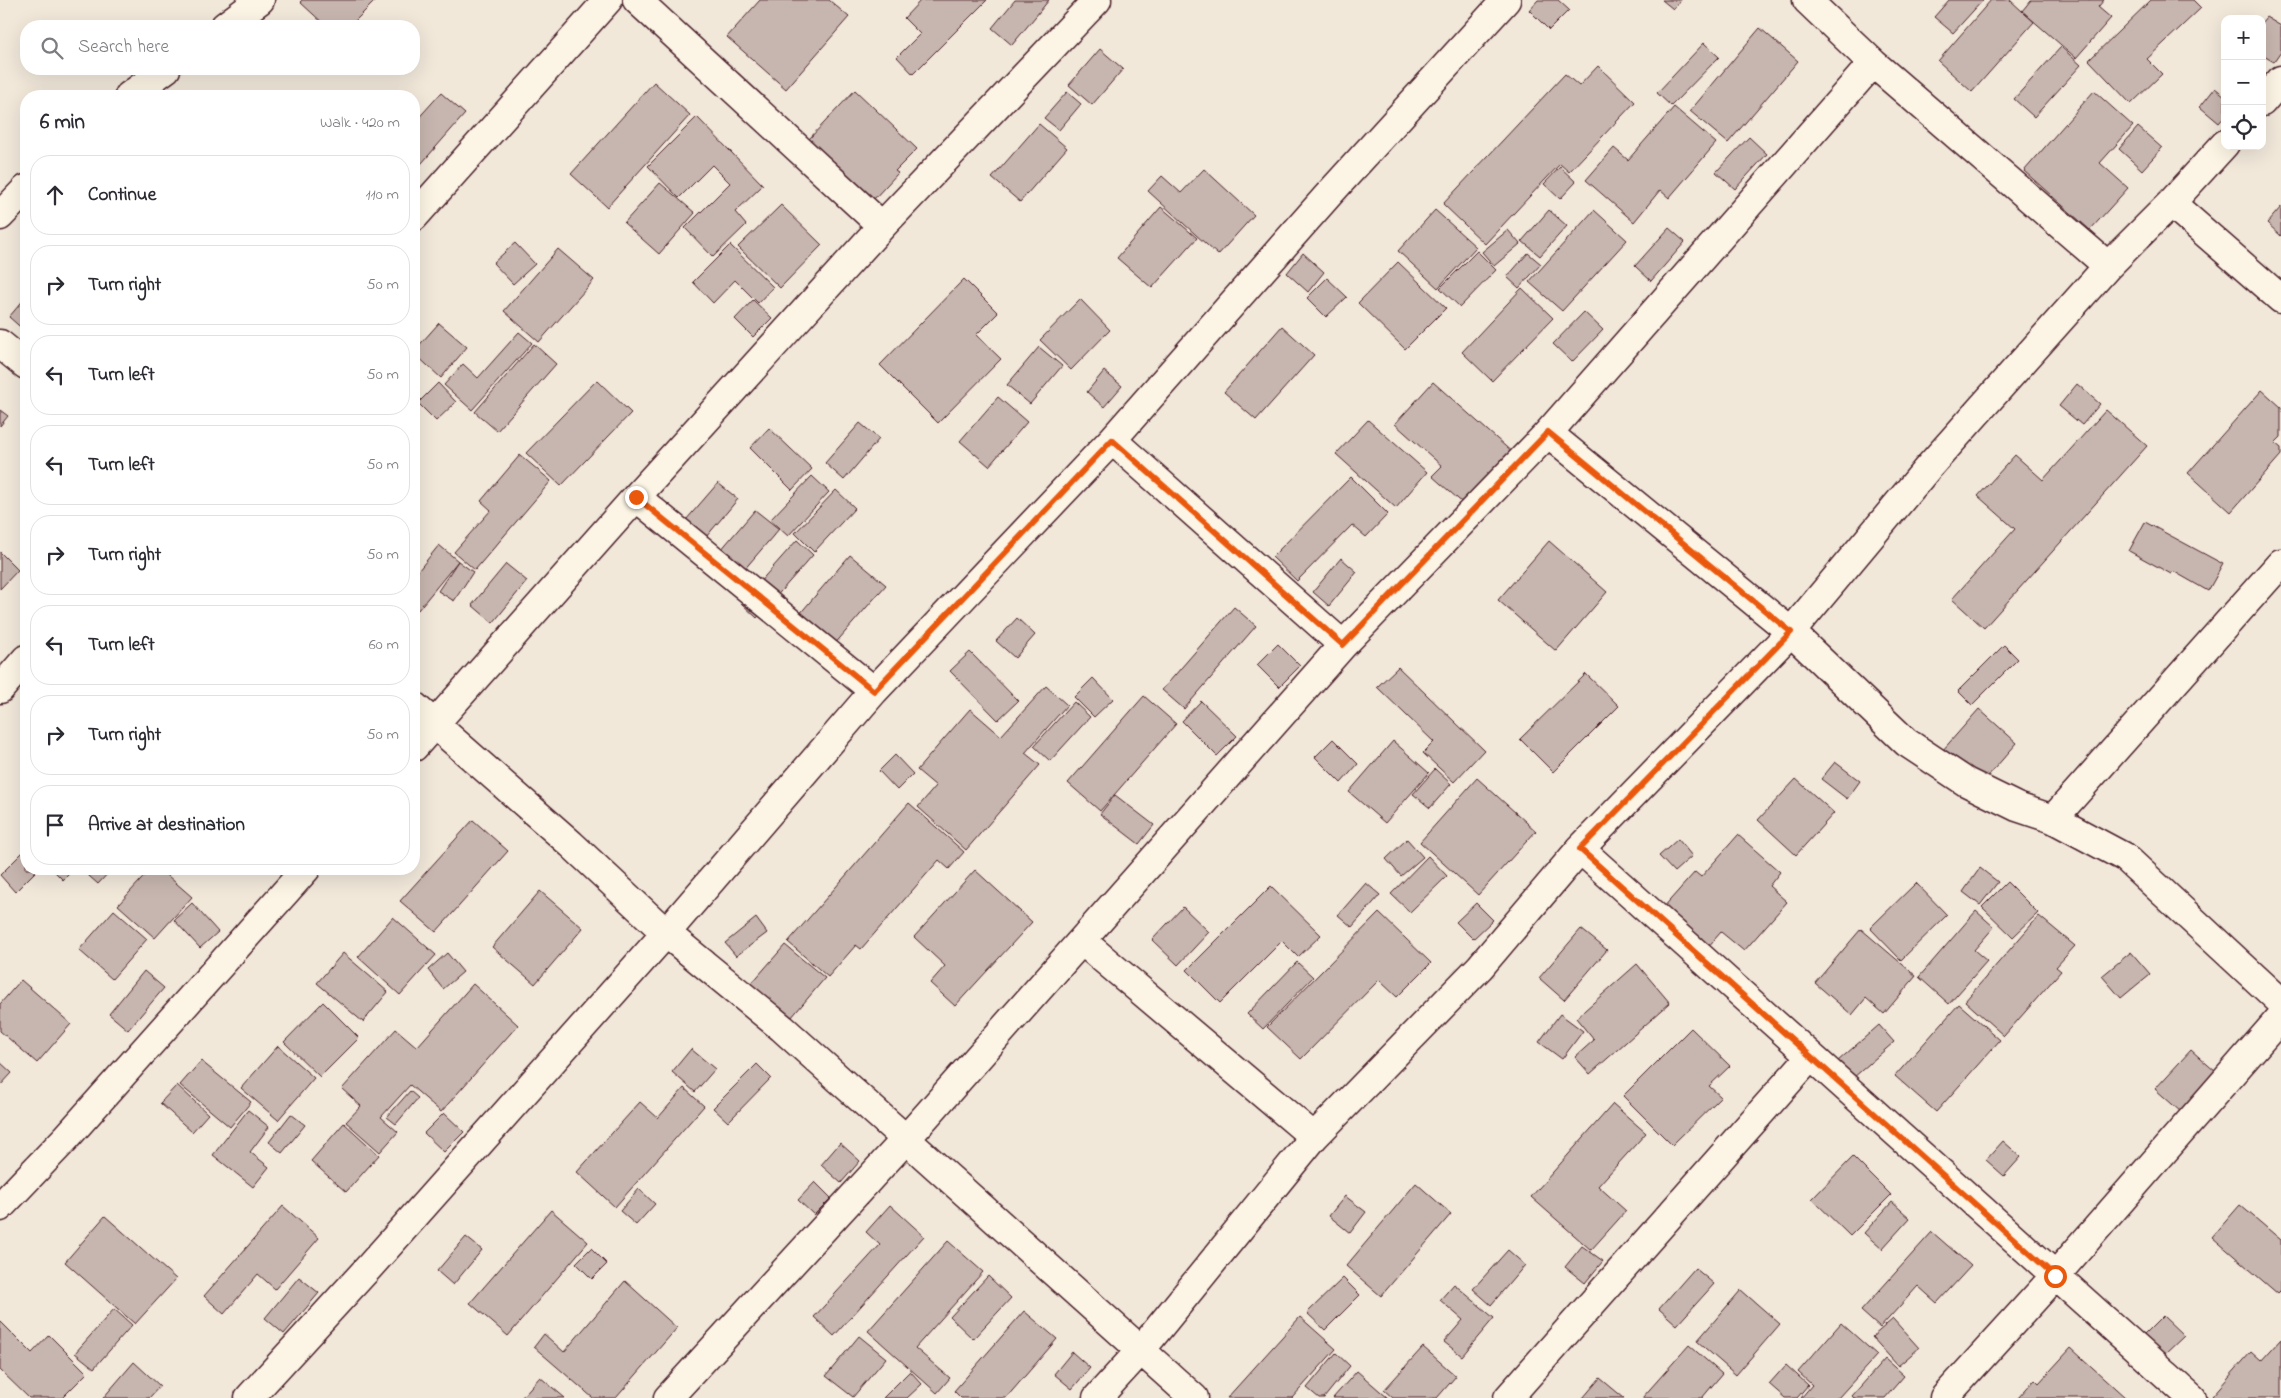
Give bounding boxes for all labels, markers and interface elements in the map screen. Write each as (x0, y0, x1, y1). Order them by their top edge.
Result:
map controls (2221, 15, 2266, 150)
button: + (2221, 15, 2266, 60)
search box (20, 20, 420, 75)
icon: search (38, 34, 66, 62)
text: Search here (78, 34, 169, 61)
button: − (2221, 60, 2266, 105)
button: locate (2221, 105, 2266, 150)
text: 6 min (40, 108, 85, 138)
text: Walk · 420 m (320, 111, 400, 135)
icon: ahead (41, 181, 69, 209)
text: Continue (88, 182, 156, 209)
text: 110 m (365, 183, 399, 207)
icon: right (41, 271, 69, 299)
text: Turn right (88, 272, 161, 299)
text: 50 m (367, 273, 399, 297)
icon: left (41, 361, 69, 389)
text: Turn left (88, 362, 155, 389)
text: 50 m (367, 363, 399, 387)
icon: left (41, 451, 69, 479)
text: Turn left (88, 452, 155, 479)
text: 50 m (367, 453, 399, 477)
route end (625, 486, 648, 509)
icon: right (41, 541, 69, 569)
text: Turn right (88, 542, 161, 569)
text: 50 m (367, 543, 399, 567)
icon: left (41, 631, 69, 659)
text: Turn left (88, 632, 155, 659)
text: 60 m (369, 633, 399, 657)
icon: right (41, 721, 69, 749)
text: Turn right (88, 722, 161, 749)
text: 50 m (367, 723, 399, 747)
icon: arrive (41, 811, 69, 839)
text: Arrive at destination (88, 812, 245, 839)
route start (2044, 1265, 2067, 1288)

